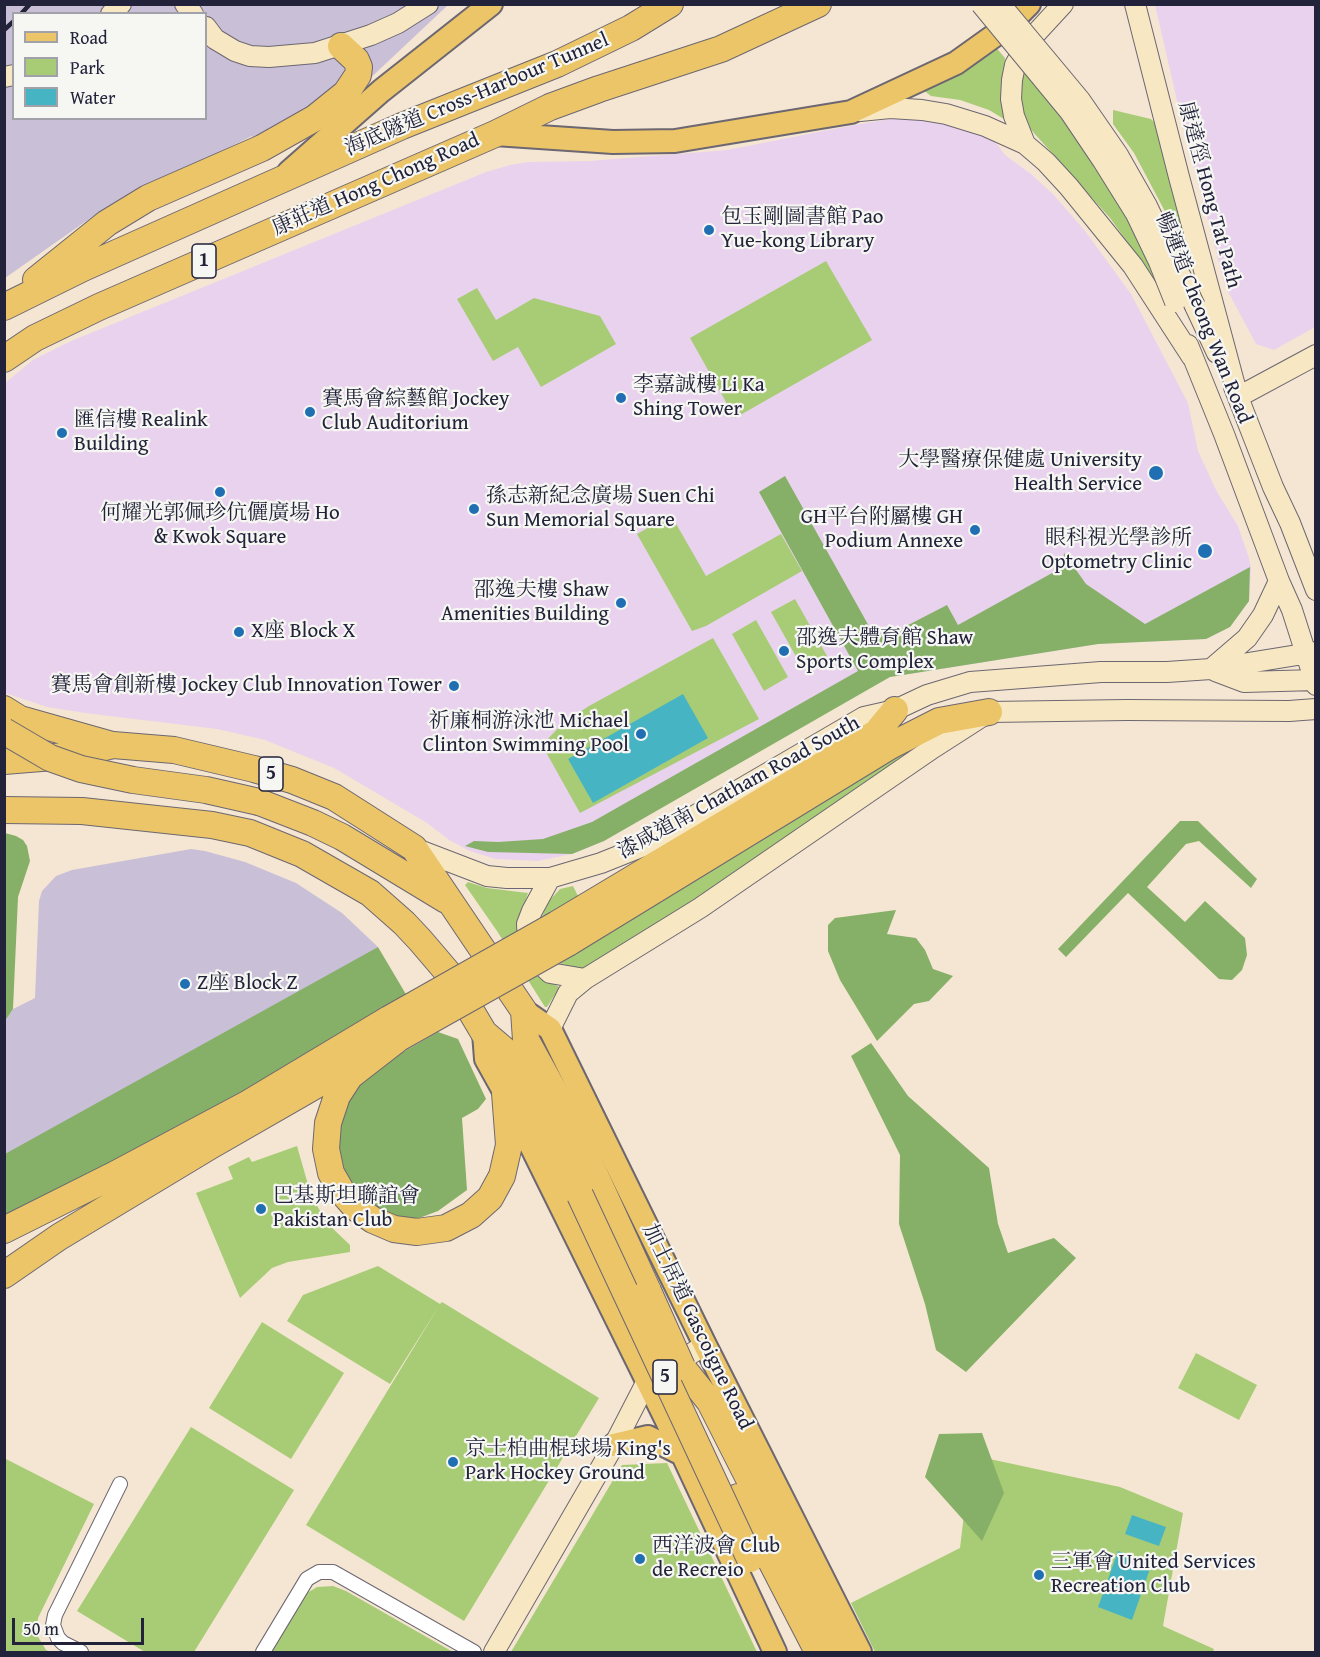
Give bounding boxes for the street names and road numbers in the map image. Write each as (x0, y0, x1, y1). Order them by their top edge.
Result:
street label: 海底隧道 Cross-Harbour Tunnel (341, 28, 613, 162)
street label: 康達徑 Hong Tat Path (1172, 99, 1246, 291)
street label: 康莊道 Hong Chong Road (269, 128, 483, 242)
street label: 暢運道 Cheong Wan Road (1149, 209, 1257, 427)
road number: 1 (192, 244, 216, 278)
street label: 漆咸道南 Chatham Road South (614, 711, 864, 865)
road number: 5 (259, 757, 283, 791)
street label: 加士居道 Gascoigne Road (636, 1220, 758, 1434)
road number: 5 (653, 1360, 677, 1394)

